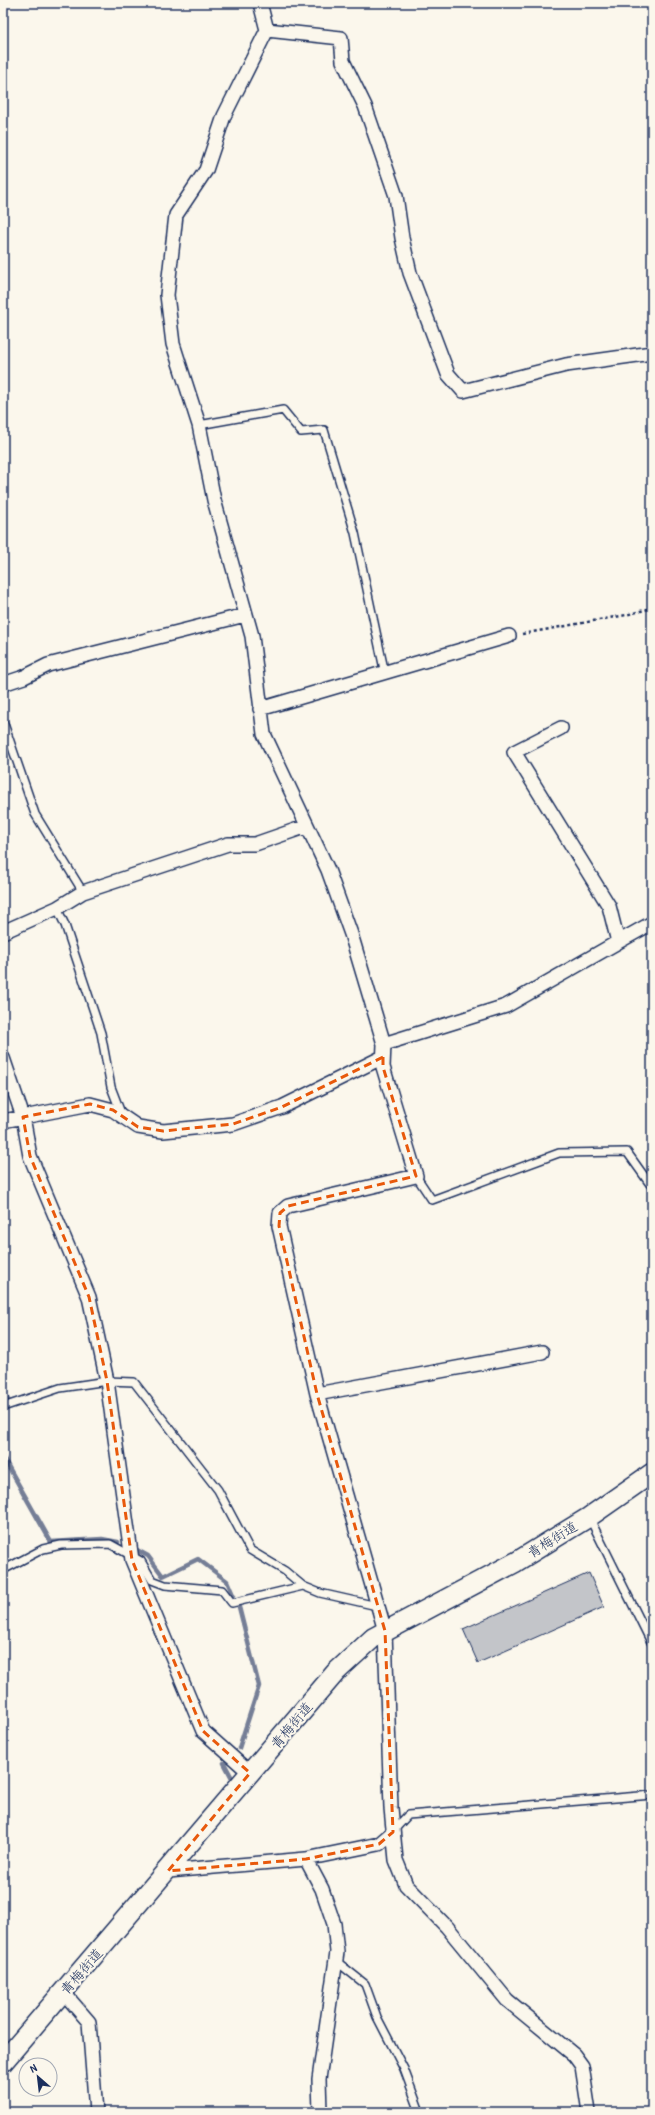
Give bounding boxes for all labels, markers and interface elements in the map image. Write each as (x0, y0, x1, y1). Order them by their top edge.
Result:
street label: 青梅街道 (523, 1516, 581, 1562)
street label: 青梅街道 (266, 1697, 316, 1753)
street label: 青梅街道 (55, 1944, 107, 1998)
north arrow (18, 2057, 58, 2097)
text: N (27, 2061, 39, 2076)

